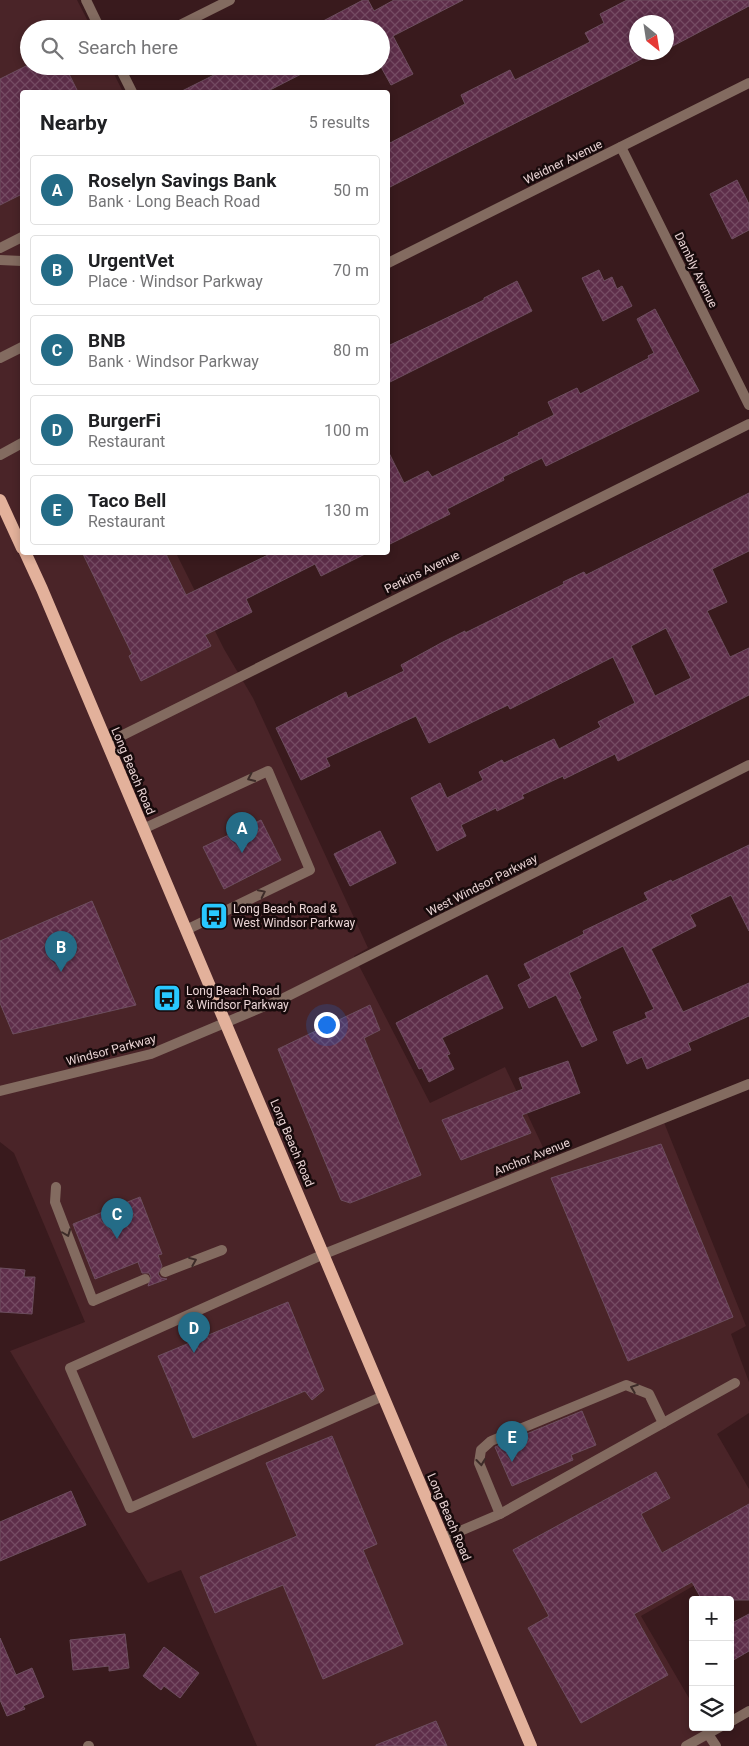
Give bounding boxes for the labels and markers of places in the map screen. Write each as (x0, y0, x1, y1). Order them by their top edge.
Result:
pin: A (226, 812, 258, 853)
bus stop icon: Long Beach Road & West Windsor Parkway (199, 901, 229, 931)
place label: Long Beach Road & West Windsor Parkway (233, 902, 356, 930)
pin: B (45, 931, 77, 972)
bus stop icon: Long Beach Road & Windsor Parkway (152, 983, 182, 1013)
place label: Long Beach Road & Windsor Parkway (186, 984, 289, 1012)
pin: C (101, 1198, 133, 1239)
pin: D (178, 1312, 210, 1353)
pin: E (496, 1421, 528, 1462)

